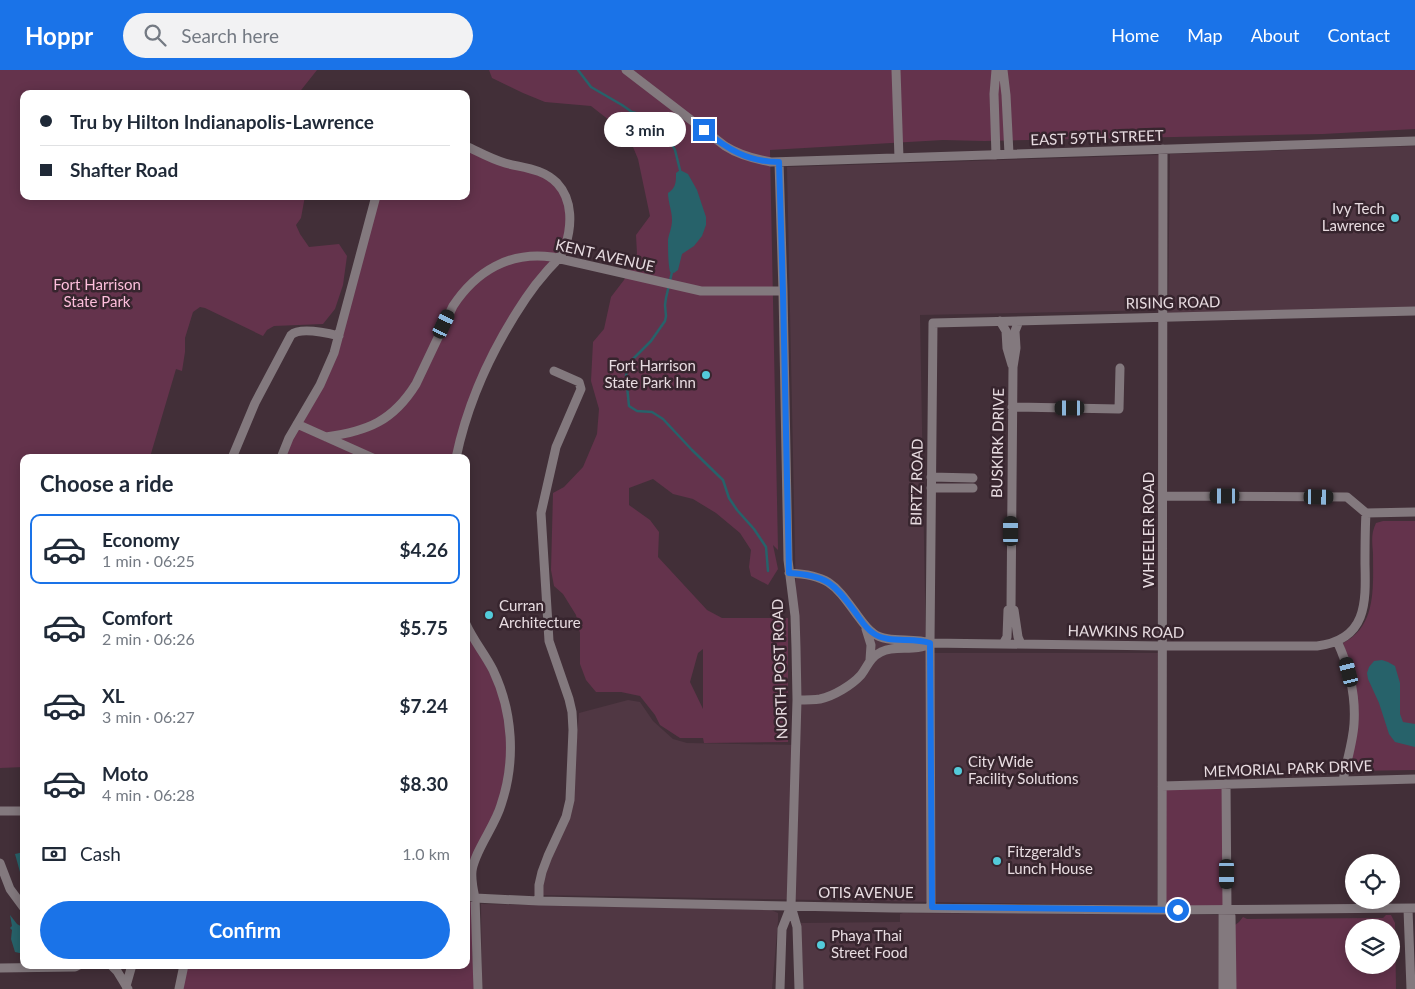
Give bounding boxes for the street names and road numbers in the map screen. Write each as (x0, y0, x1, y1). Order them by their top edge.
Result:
street label: EAST 59TH STREET (1030, 126, 1164, 148)
street label: KENT AVENUE (554, 235, 657, 275)
street label: RISING ROAD (1125, 292, 1221, 312)
street label: BUSKIRK DRIVE (987, 388, 1007, 498)
street label: BIRTZ ROAD (906, 438, 926, 526)
street label: WHEELER ROAD (1139, 472, 1157, 588)
street label: NORTH POST ROAD (768, 598, 790, 740)
street label: HAWKINS ROAD (1068, 621, 1184, 641)
street label: MEMORIAL PARK DRIVE (1203, 756, 1373, 780)
street label: OTIS AVENUE (818, 883, 914, 901)

